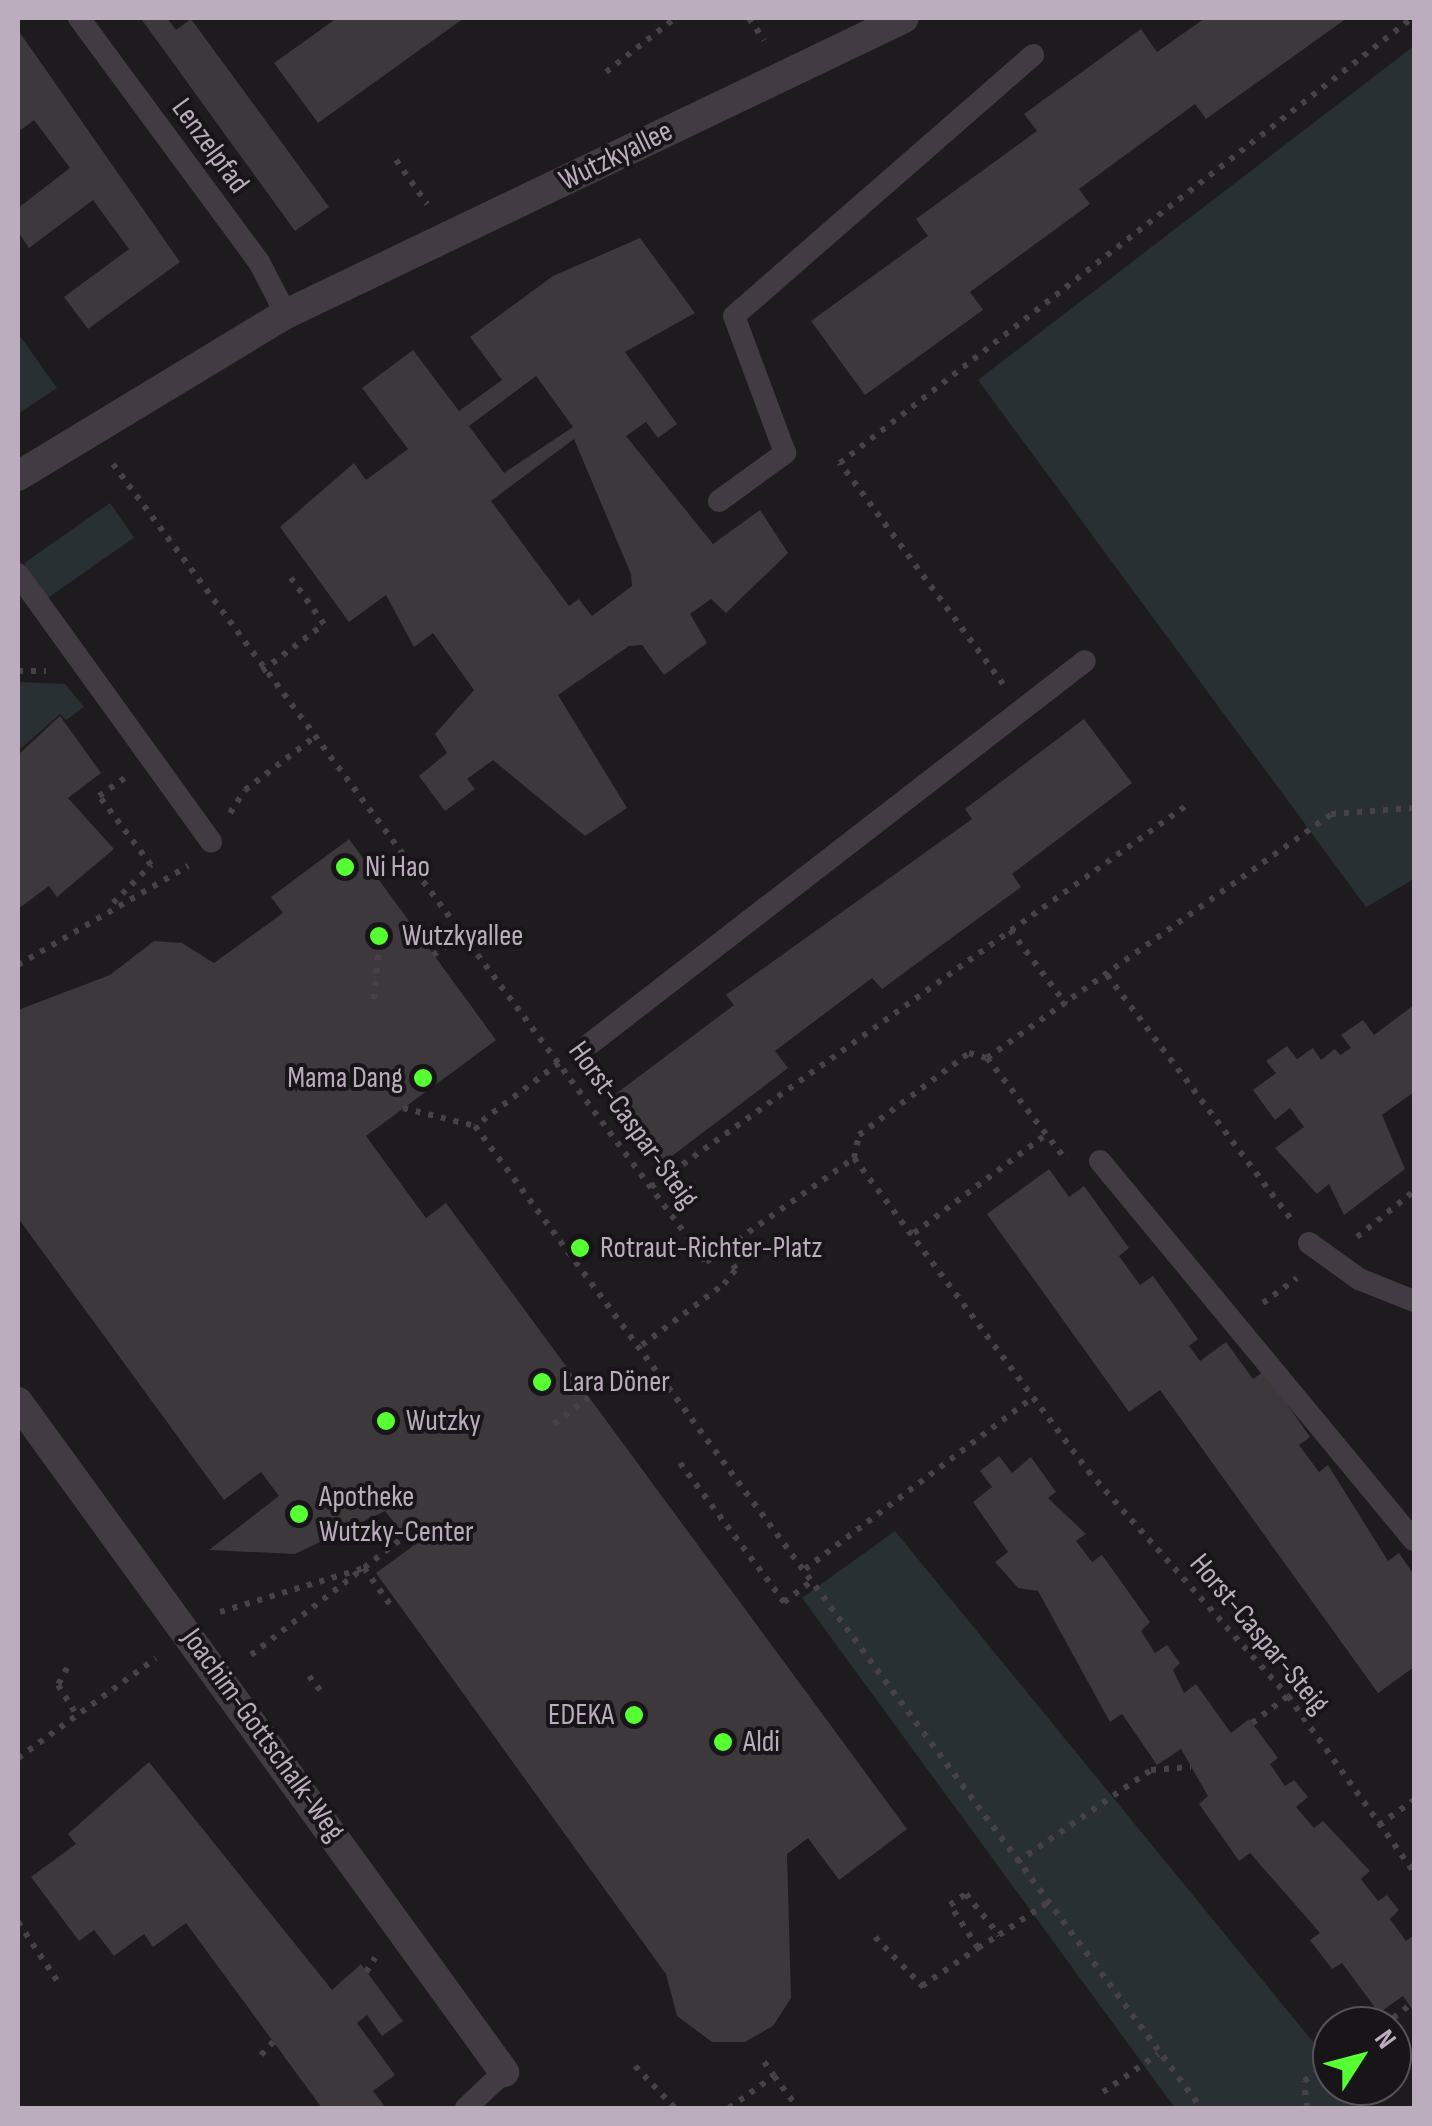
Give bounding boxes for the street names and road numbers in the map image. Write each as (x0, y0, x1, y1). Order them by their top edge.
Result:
street label: Lenzelpfad (164, 92, 256, 200)
street label: Wutzkyallee (554, 113, 678, 199)
street label: Horst-Caspar-Steig (560, 1034, 706, 1216)
street label: Horst-Caspar-Steig (1182, 1547, 1336, 1721)
street label: Joachim-Gottschalk-Weg (174, 1622, 352, 1848)

